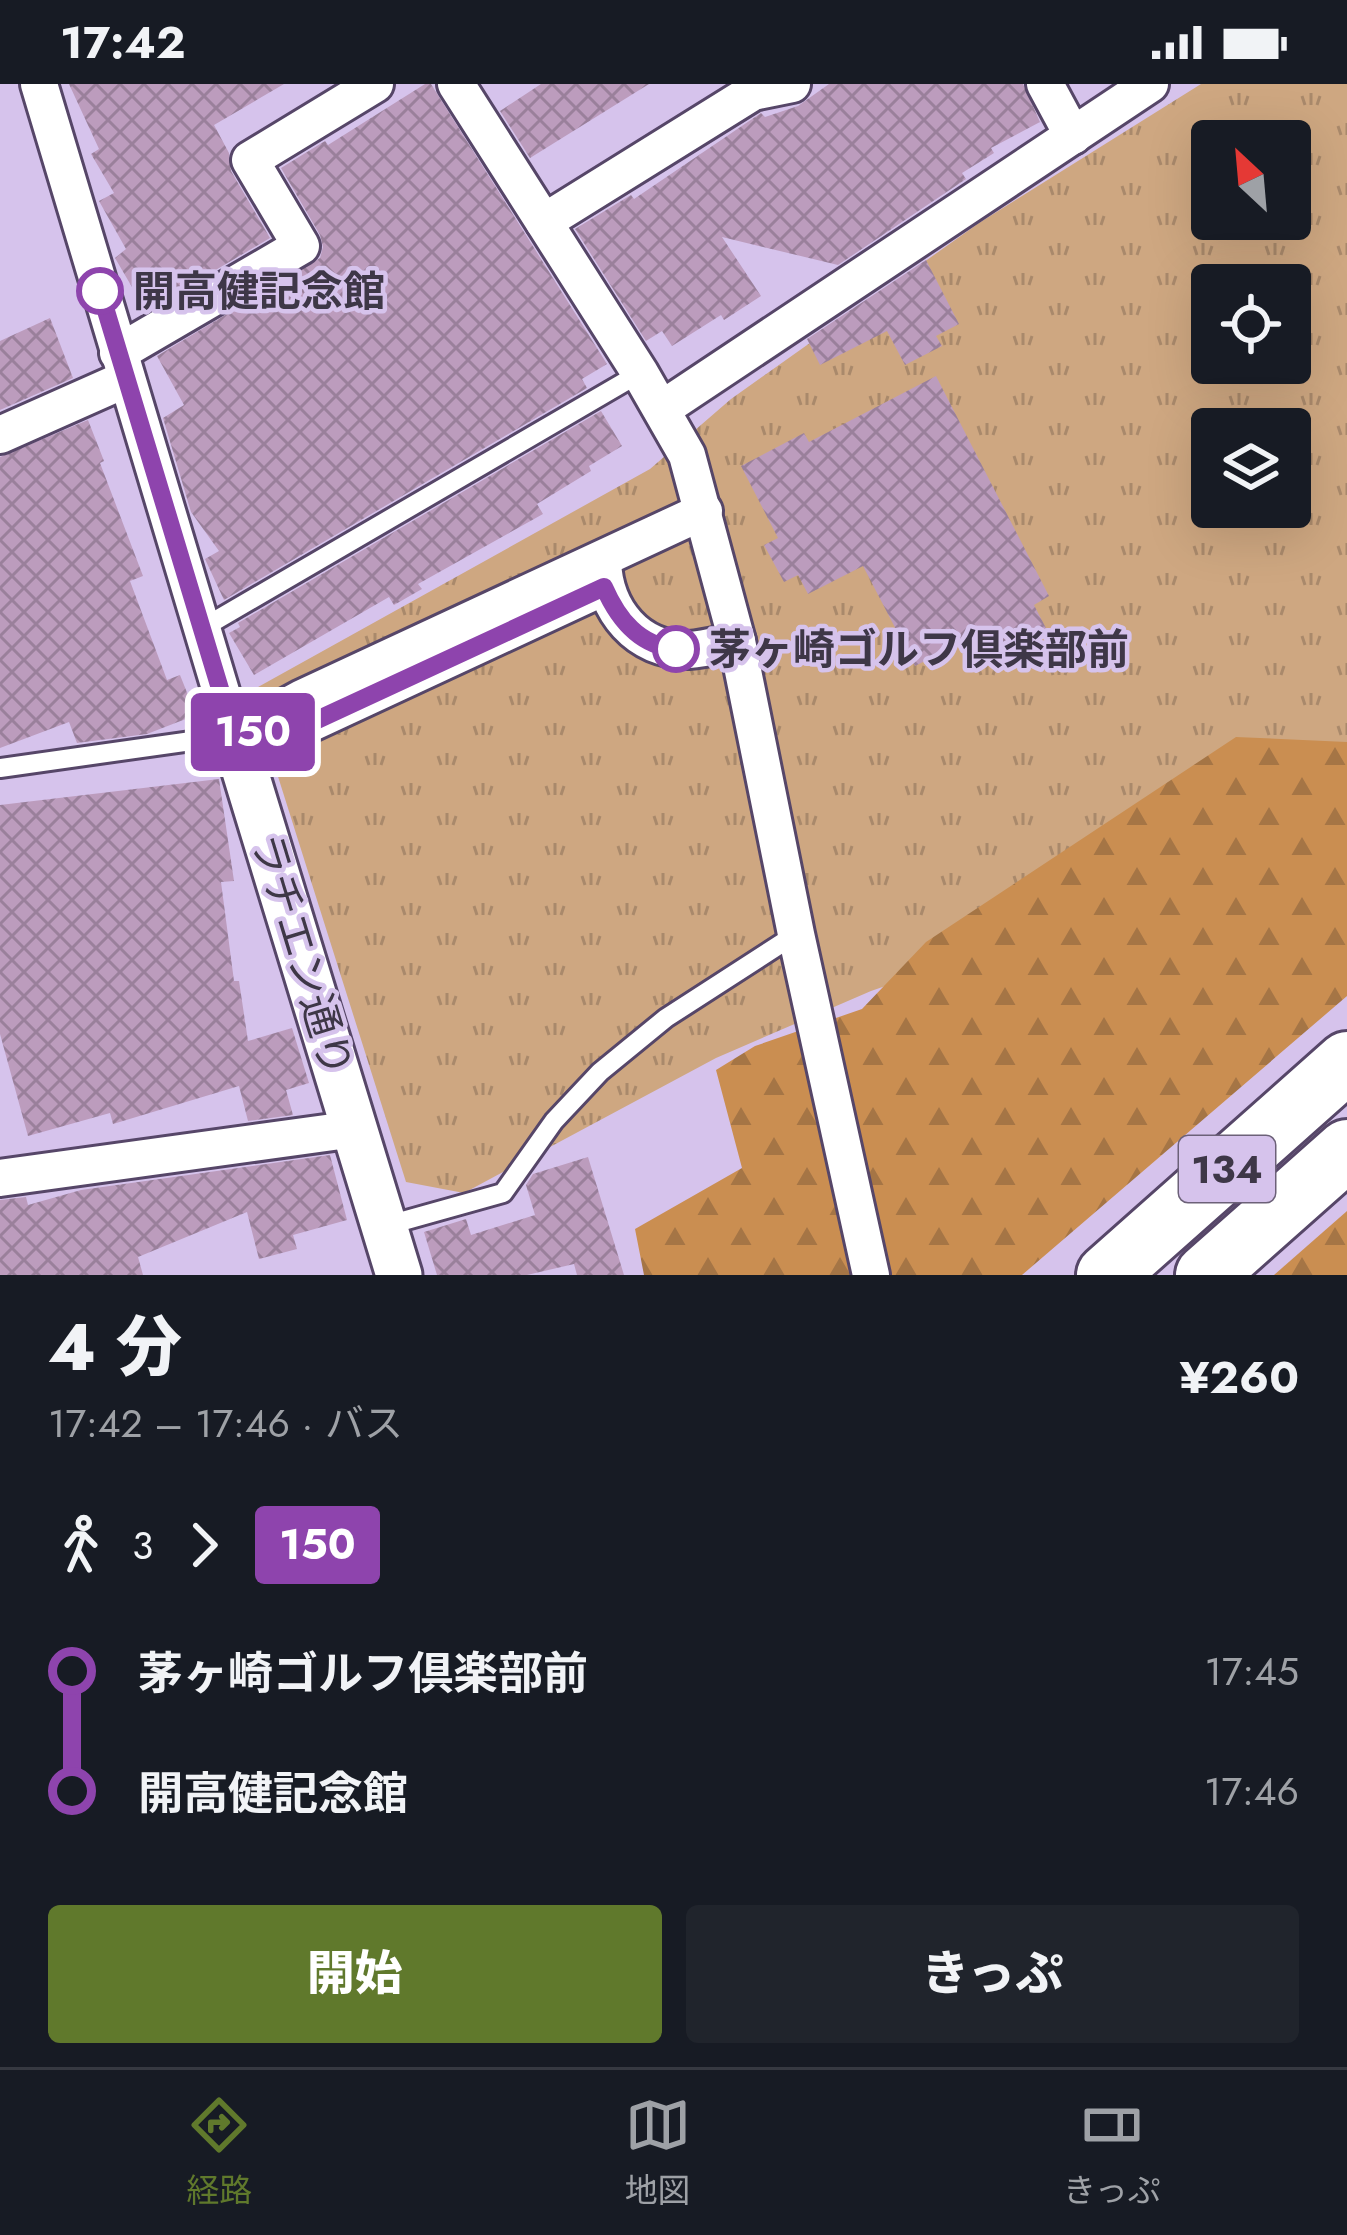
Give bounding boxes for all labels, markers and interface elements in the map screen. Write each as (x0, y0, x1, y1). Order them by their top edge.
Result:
text: 17:42 (60, 10, 185, 75)
north arrow (1191, 120, 1311, 240)
map controls (1191, 120, 1311, 528)
place label: 開高健記念館 (133, 261, 385, 322)
button: locate (1191, 264, 1311, 384)
marker: 開高健記念館 (78, 269, 122, 313)
button: layers (1191, 408, 1311, 528)
place label: 茅ヶ崎ゴルフ倶楽部前 (709, 619, 1129, 680)
marker: 茅ヶ崎ゴルフ倶楽部前 (654, 627, 698, 671)
line badge: 150 (184, 693, 322, 771)
text: 150 (215, 701, 291, 762)
street label: ラチエン通り (236, 826, 368, 1084)
road number: 134 (1179, 1136, 1275, 1202)
text: 4 分 (48, 1299, 182, 1395)
text: ¥260 (1179, 1345, 1299, 1410)
text: 17:42 – 17:46 · バス (48, 1395, 403, 1452)
icon: walk (48, 1512, 114, 1578)
icon: forward (171, 1512, 237, 1578)
text: 150 (279, 1514, 356, 1575)
text: 3 (132, 1517, 153, 1574)
text: 茅ヶ崎ゴルフ倶楽部前 (138, 1641, 588, 1706)
text: 17:45 (1205, 1643, 1299, 1700)
text: 開高健記念館 (138, 1761, 408, 1826)
text: 17:46 (1204, 1763, 1299, 1820)
button: 開始 (48, 1905, 662, 2043)
button: きっぷ (686, 1905, 1299, 2043)
tab: 経路 (186, 2092, 252, 2214)
tab: 地図 (625, 2092, 691, 2214)
tab: きっぷ (1063, 2092, 1161, 2214)

